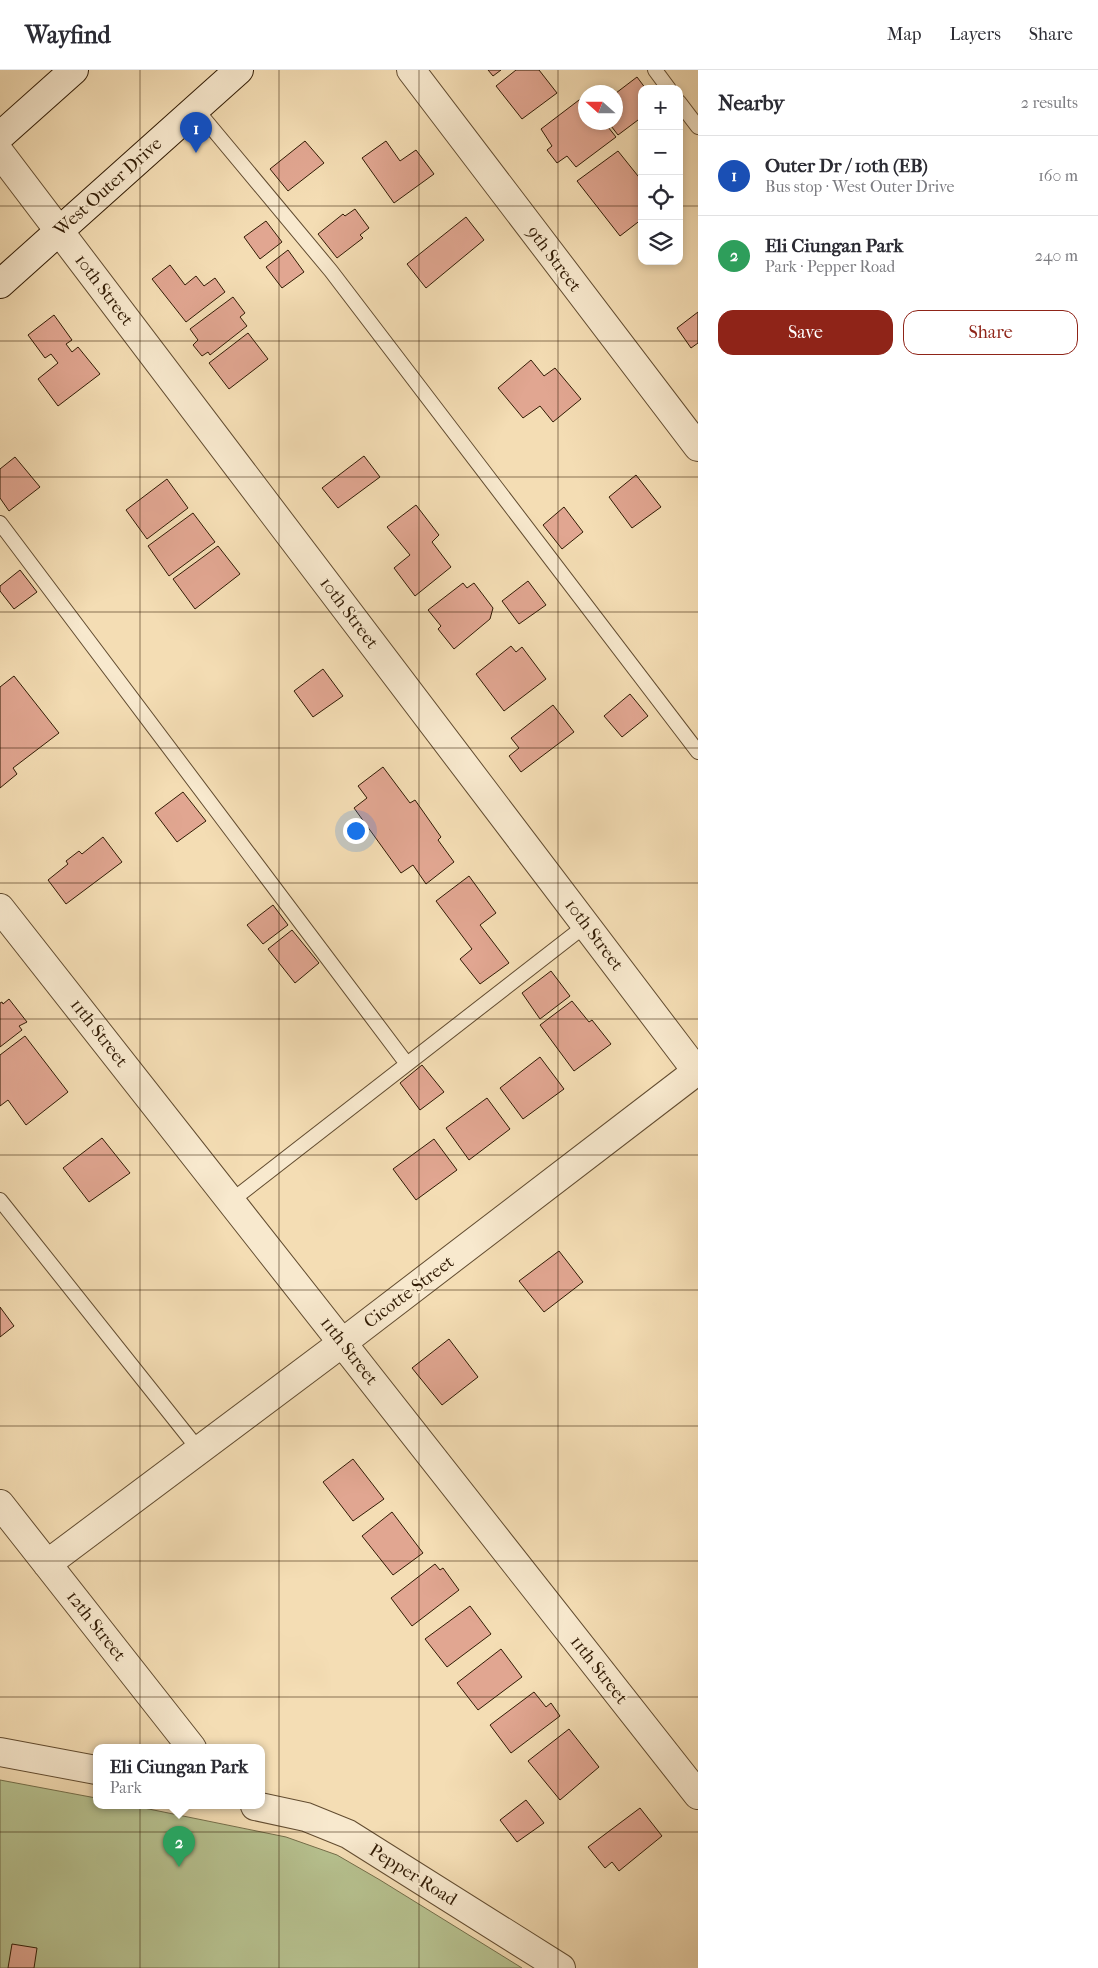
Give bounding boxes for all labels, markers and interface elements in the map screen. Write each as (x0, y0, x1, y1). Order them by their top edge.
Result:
text: Wayfind (25, 21, 111, 49)
text: Map (887, 24, 921, 45)
text: Layers (949, 24, 1001, 45)
text: Share (1029, 24, 1073, 45)
north arrow (578, 85, 623, 130)
map controls (638, 85, 683, 265)
button: + (638, 85, 683, 130)
text: Nearby (718, 91, 784, 115)
text: 2 results (1021, 93, 1078, 112)
pin: 1 (180, 112, 212, 153)
button: − (638, 130, 683, 175)
street label: West Outer Drive (49, 133, 166, 241)
text: Outer Dr / 10th (EB) (765, 155, 928, 177)
text: 1 (731, 166, 737, 185)
text: 160 m (1038, 166, 1078, 185)
button: locate (638, 175, 683, 220)
text: Bus stop · West Outer Drive (765, 177, 955, 196)
button: layers (638, 220, 683, 265)
street label: 9th Street (522, 222, 586, 297)
text: Eli Ciungan Park (765, 235, 903, 257)
text: 2 (730, 246, 738, 265)
text: 240 m (1035, 246, 1078, 265)
street label: 10th Street (70, 250, 138, 330)
text: Park · Pepper Road (765, 257, 895, 276)
button: Save (718, 310, 893, 355)
button: Share (903, 310, 1078, 355)
street label: 10th Street (315, 573, 383, 653)
your location (343, 818, 369, 844)
street label: 10th Street (560, 895, 628, 975)
street label: 11th Street (66, 995, 132, 1072)
street label: Cicotte Street (360, 1251, 459, 1333)
street label: 11th Street (316, 1313, 382, 1390)
street label: 12th Street (62, 1587, 130, 1666)
street label: 11th Street (566, 1632, 632, 1709)
popup (93, 1744, 265, 1809)
text: Eli Ciungan Park (110, 1756, 248, 1778)
text: Park (110, 1778, 142, 1797)
pin: 2 (163, 1826, 195, 1867)
street label: Pepper Road (365, 1840, 461, 1910)

